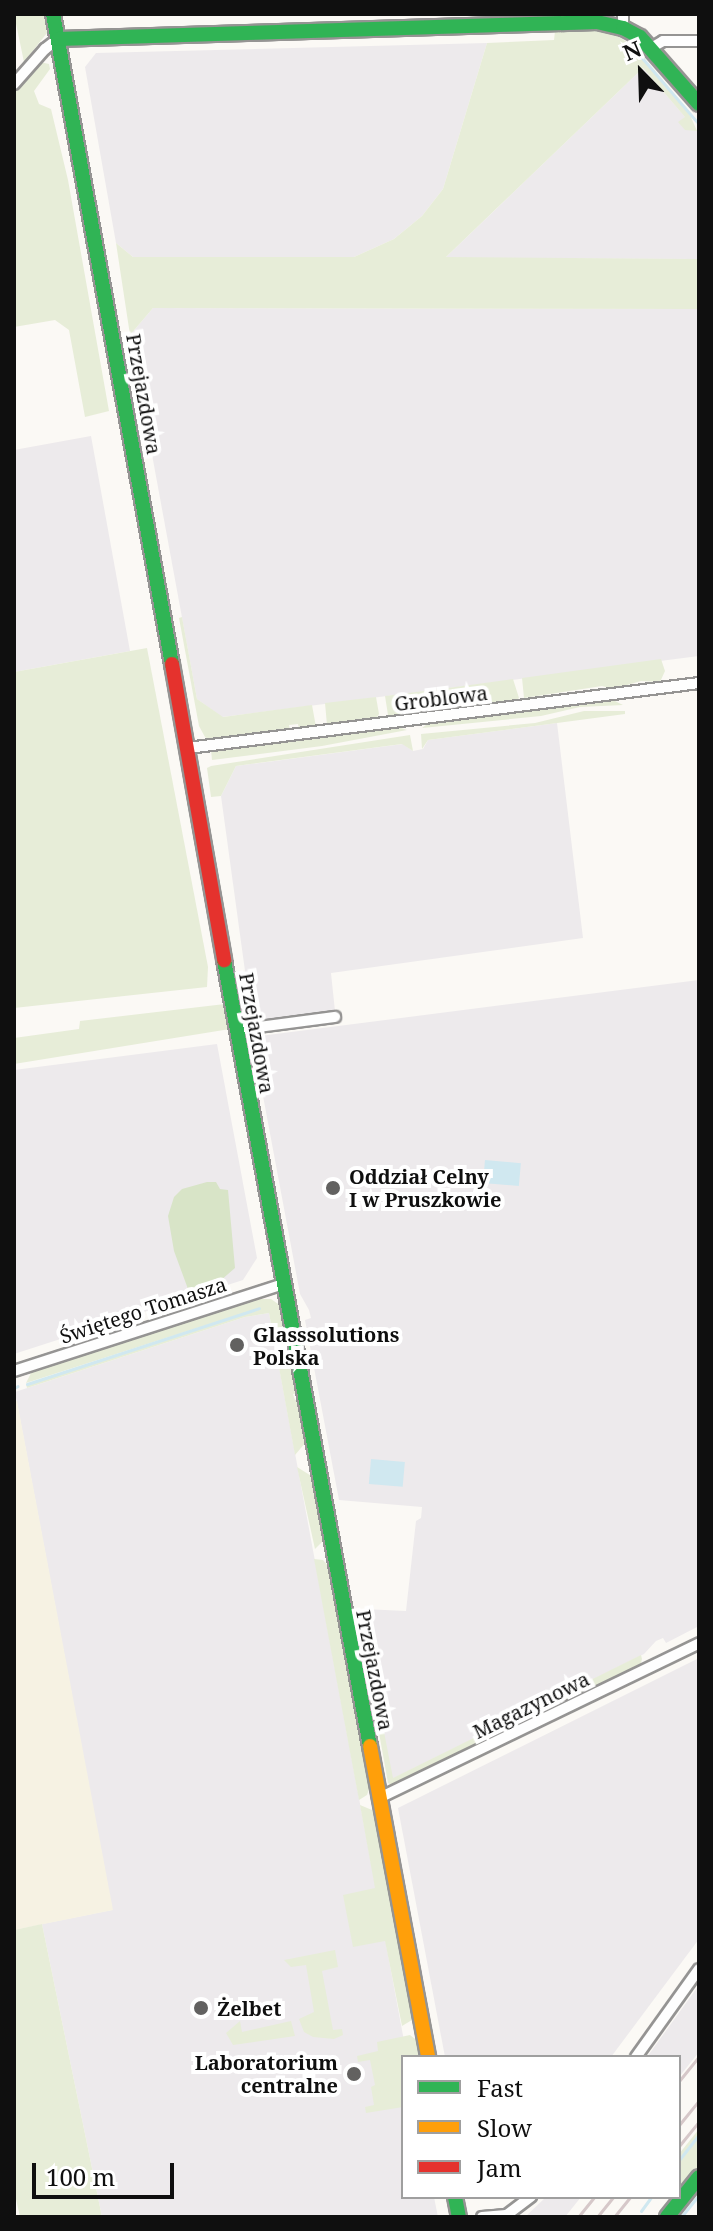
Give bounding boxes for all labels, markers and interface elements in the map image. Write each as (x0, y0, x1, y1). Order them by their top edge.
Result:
north arrow (601, 32, 681, 112)
text: N (618, 33, 645, 67)
street label: Przejazdowa (122, 332, 166, 456)
street label: Groblowa (393, 680, 489, 716)
street label: Przejazdowa (235, 971, 279, 1095)
place label: Oddział Celny I w Pruszkowie (349, 1164, 502, 1211)
marker: Oddział Celny I w Pruszkowie (324, 1179, 342, 1197)
street label: Świętego Tomasza (57, 1272, 229, 1348)
place label: Glasssolutions Polska (253, 1322, 399, 1369)
marker: Glasssolutions Polska (228, 1336, 246, 1354)
street label: Przejazdowa (352, 1608, 398, 1732)
street label: Magazynowa (469, 1666, 593, 1744)
place label: Żelbet (217, 1996, 281, 2020)
marker: Żelbet (192, 1999, 210, 2017)
place label: Laboratorium centralne (195, 2050, 338, 2097)
legend (401, 2055, 681, 2199)
marker: Laboratorium centralne (345, 2065, 363, 2083)
text: Fast (477, 2071, 523, 2104)
text: Slow (477, 2111, 532, 2144)
scale bar (36, 2147, 178, 2197)
text: Jam (477, 2151, 522, 2184)
text: 100 m (46, 2160, 115, 2193)

